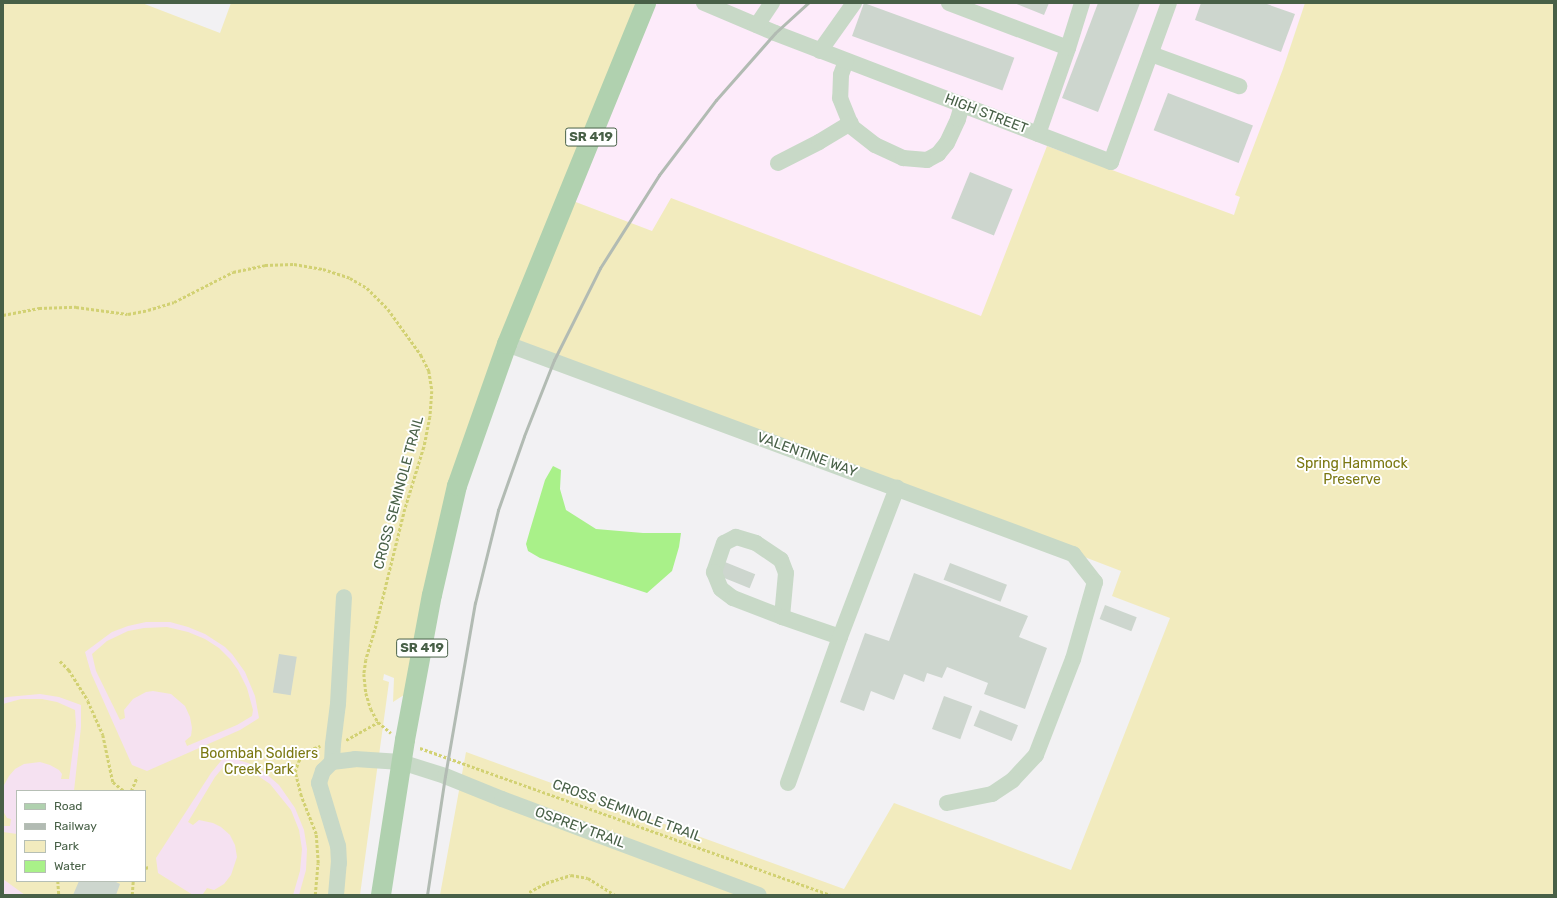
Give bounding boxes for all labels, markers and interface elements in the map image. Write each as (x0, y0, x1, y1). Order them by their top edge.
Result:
street label: HIGH STREET (942, 90, 1030, 138)
road number: SR 419 (565, 126, 617, 148)
street label: CROSS SEMINOLE TRAIL (370, 414, 428, 572)
street label: VALENTINE WAY (754, 429, 860, 481)
park label: Spring Hammock Preserve (1296, 456, 1408, 488)
road number: SR 419 (396, 637, 448, 659)
park label: Boombah Soldiers Creek Park (200, 746, 318, 778)
street label: CROSS SEMINOLE TRAIL (550, 776, 704, 846)
legend (16, 790, 146, 882)
text: Road (54, 799, 82, 813)
street label: OSPREY TRAIL (532, 804, 628, 852)
text: Railway (54, 819, 97, 833)
text: Park (54, 839, 79, 853)
text: Water (54, 859, 86, 873)

